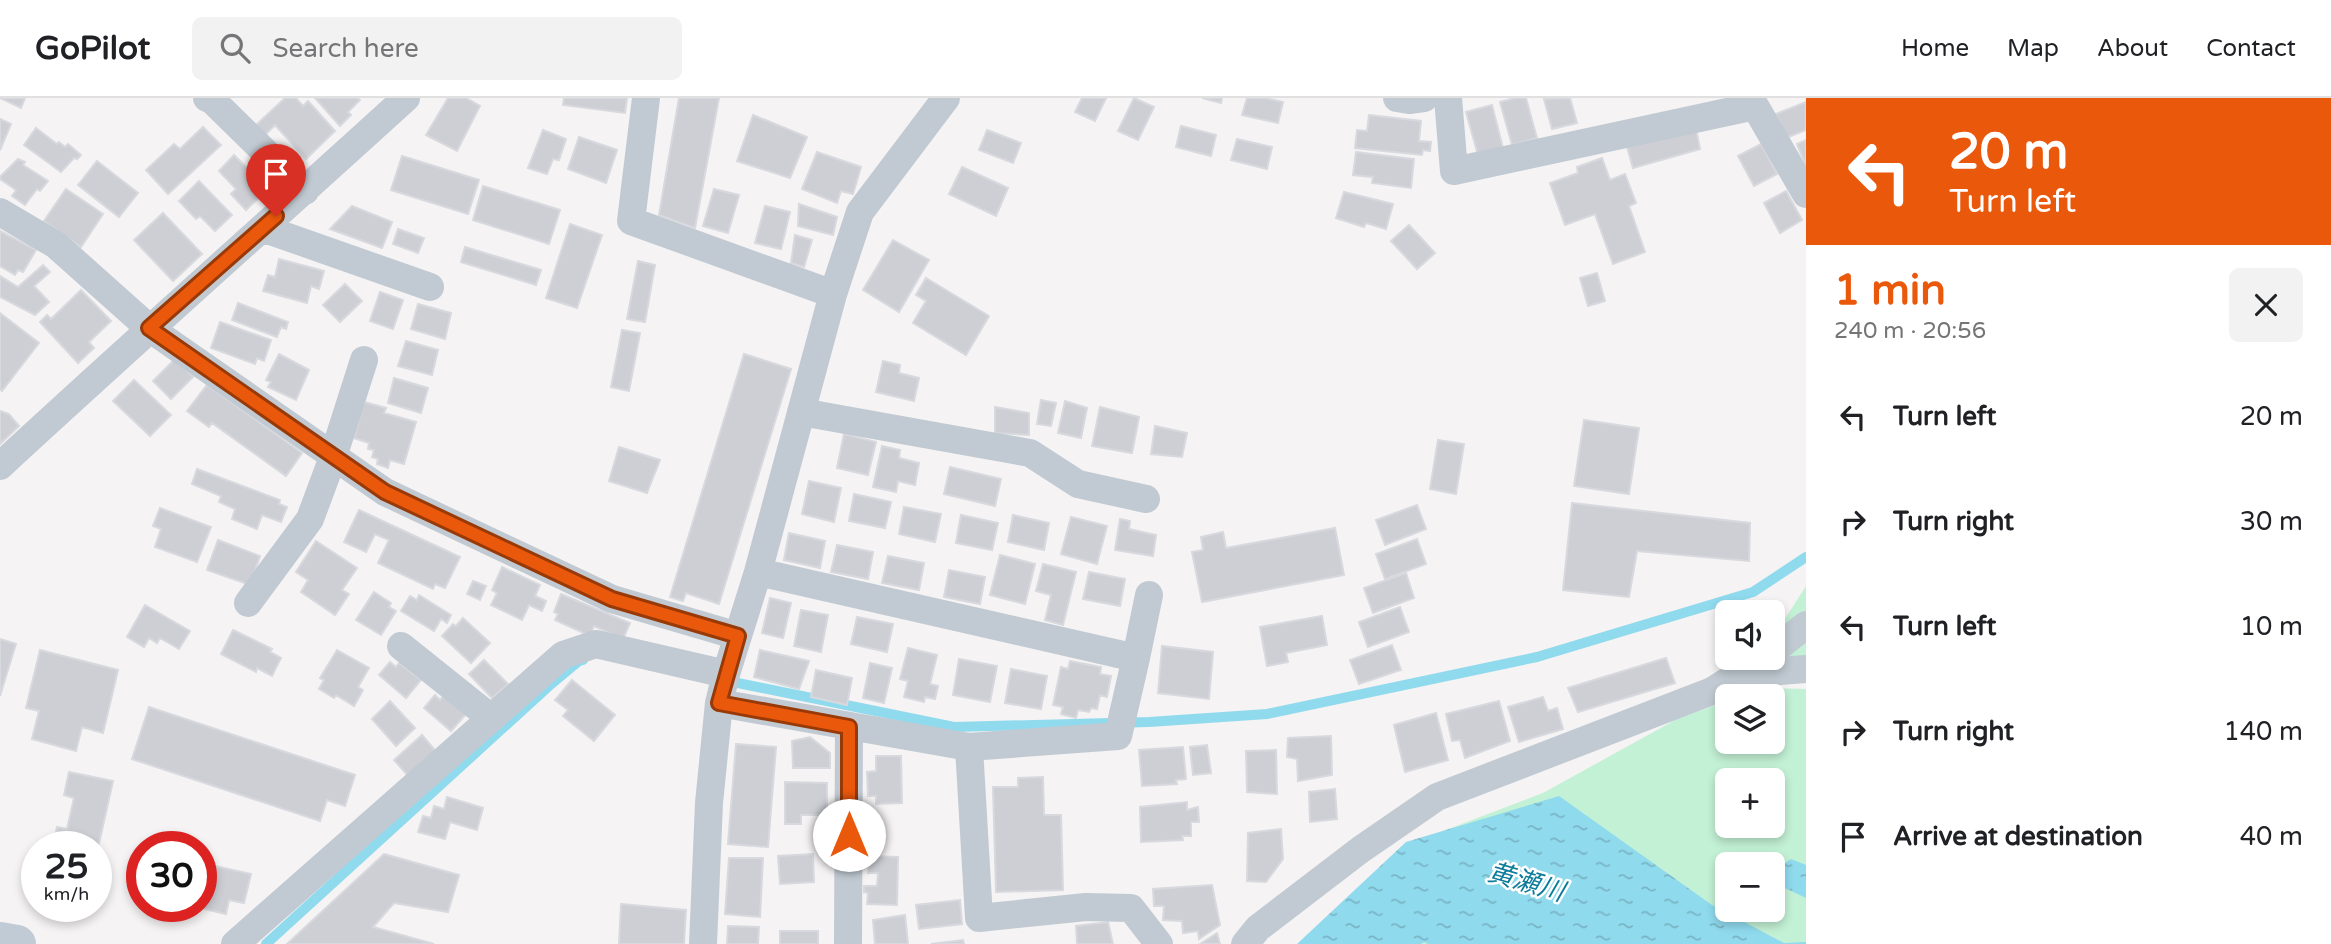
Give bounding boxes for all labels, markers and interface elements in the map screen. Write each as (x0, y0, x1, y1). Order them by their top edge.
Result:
search box (192, 17, 682, 80)
text: GoPilot (35, 29, 150, 68)
icon: search (216, 29, 254, 67)
text: Search here (272, 33, 419, 64)
text: Home (1901, 34, 1969, 63)
text: Map (2007, 34, 2059, 63)
text: About (2097, 34, 2168, 63)
text: Contact (2206, 34, 2296, 63)
text: 20 m (1949, 123, 2068, 182)
icon: left (1834, 126, 1925, 217)
pin (246, 144, 306, 216)
icon: arrive (257, 155, 295, 193)
text: Turn left (1949, 183, 2076, 221)
text: 1 min (1834, 265, 1946, 316)
button: close (2229, 268, 2303, 342)
text: 240 m · 20:56 (1834, 317, 1986, 345)
icon: left (1834, 398, 1872, 436)
text: Turn left (1893, 401, 1996, 432)
text: 20 m (2240, 401, 2303, 432)
icon: right (1834, 503, 1872, 541)
text: Turn right (1893, 506, 2014, 537)
text: 30 m (2240, 506, 2303, 537)
map controls (1715, 600, 1785, 922)
button: sound (1715, 600, 1785, 670)
icon: left (1834, 608, 1872, 646)
text: Turn left (1893, 611, 1996, 642)
text: 10 m (2240, 611, 2303, 642)
button: layers (1715, 684, 1785, 754)
icon: right (1834, 713, 1872, 751)
text: Turn right (1893, 716, 2014, 747)
text: 140 m (2223, 716, 2303, 747)
button: + (1715, 768, 1785, 838)
position arrow (812, 798, 886, 872)
icon: arrive (1834, 818, 1872, 856)
text: Arrive at destination (1893, 821, 2143, 852)
text: 40 m (2240, 821, 2303, 852)
speed limit sign: 30 (126, 831, 217, 922)
text: 25 (45, 846, 88, 888)
button: − (1715, 852, 1785, 922)
water label: 黄瀬川 (1484, 856, 1571, 908)
text: km/h (44, 883, 89, 905)

